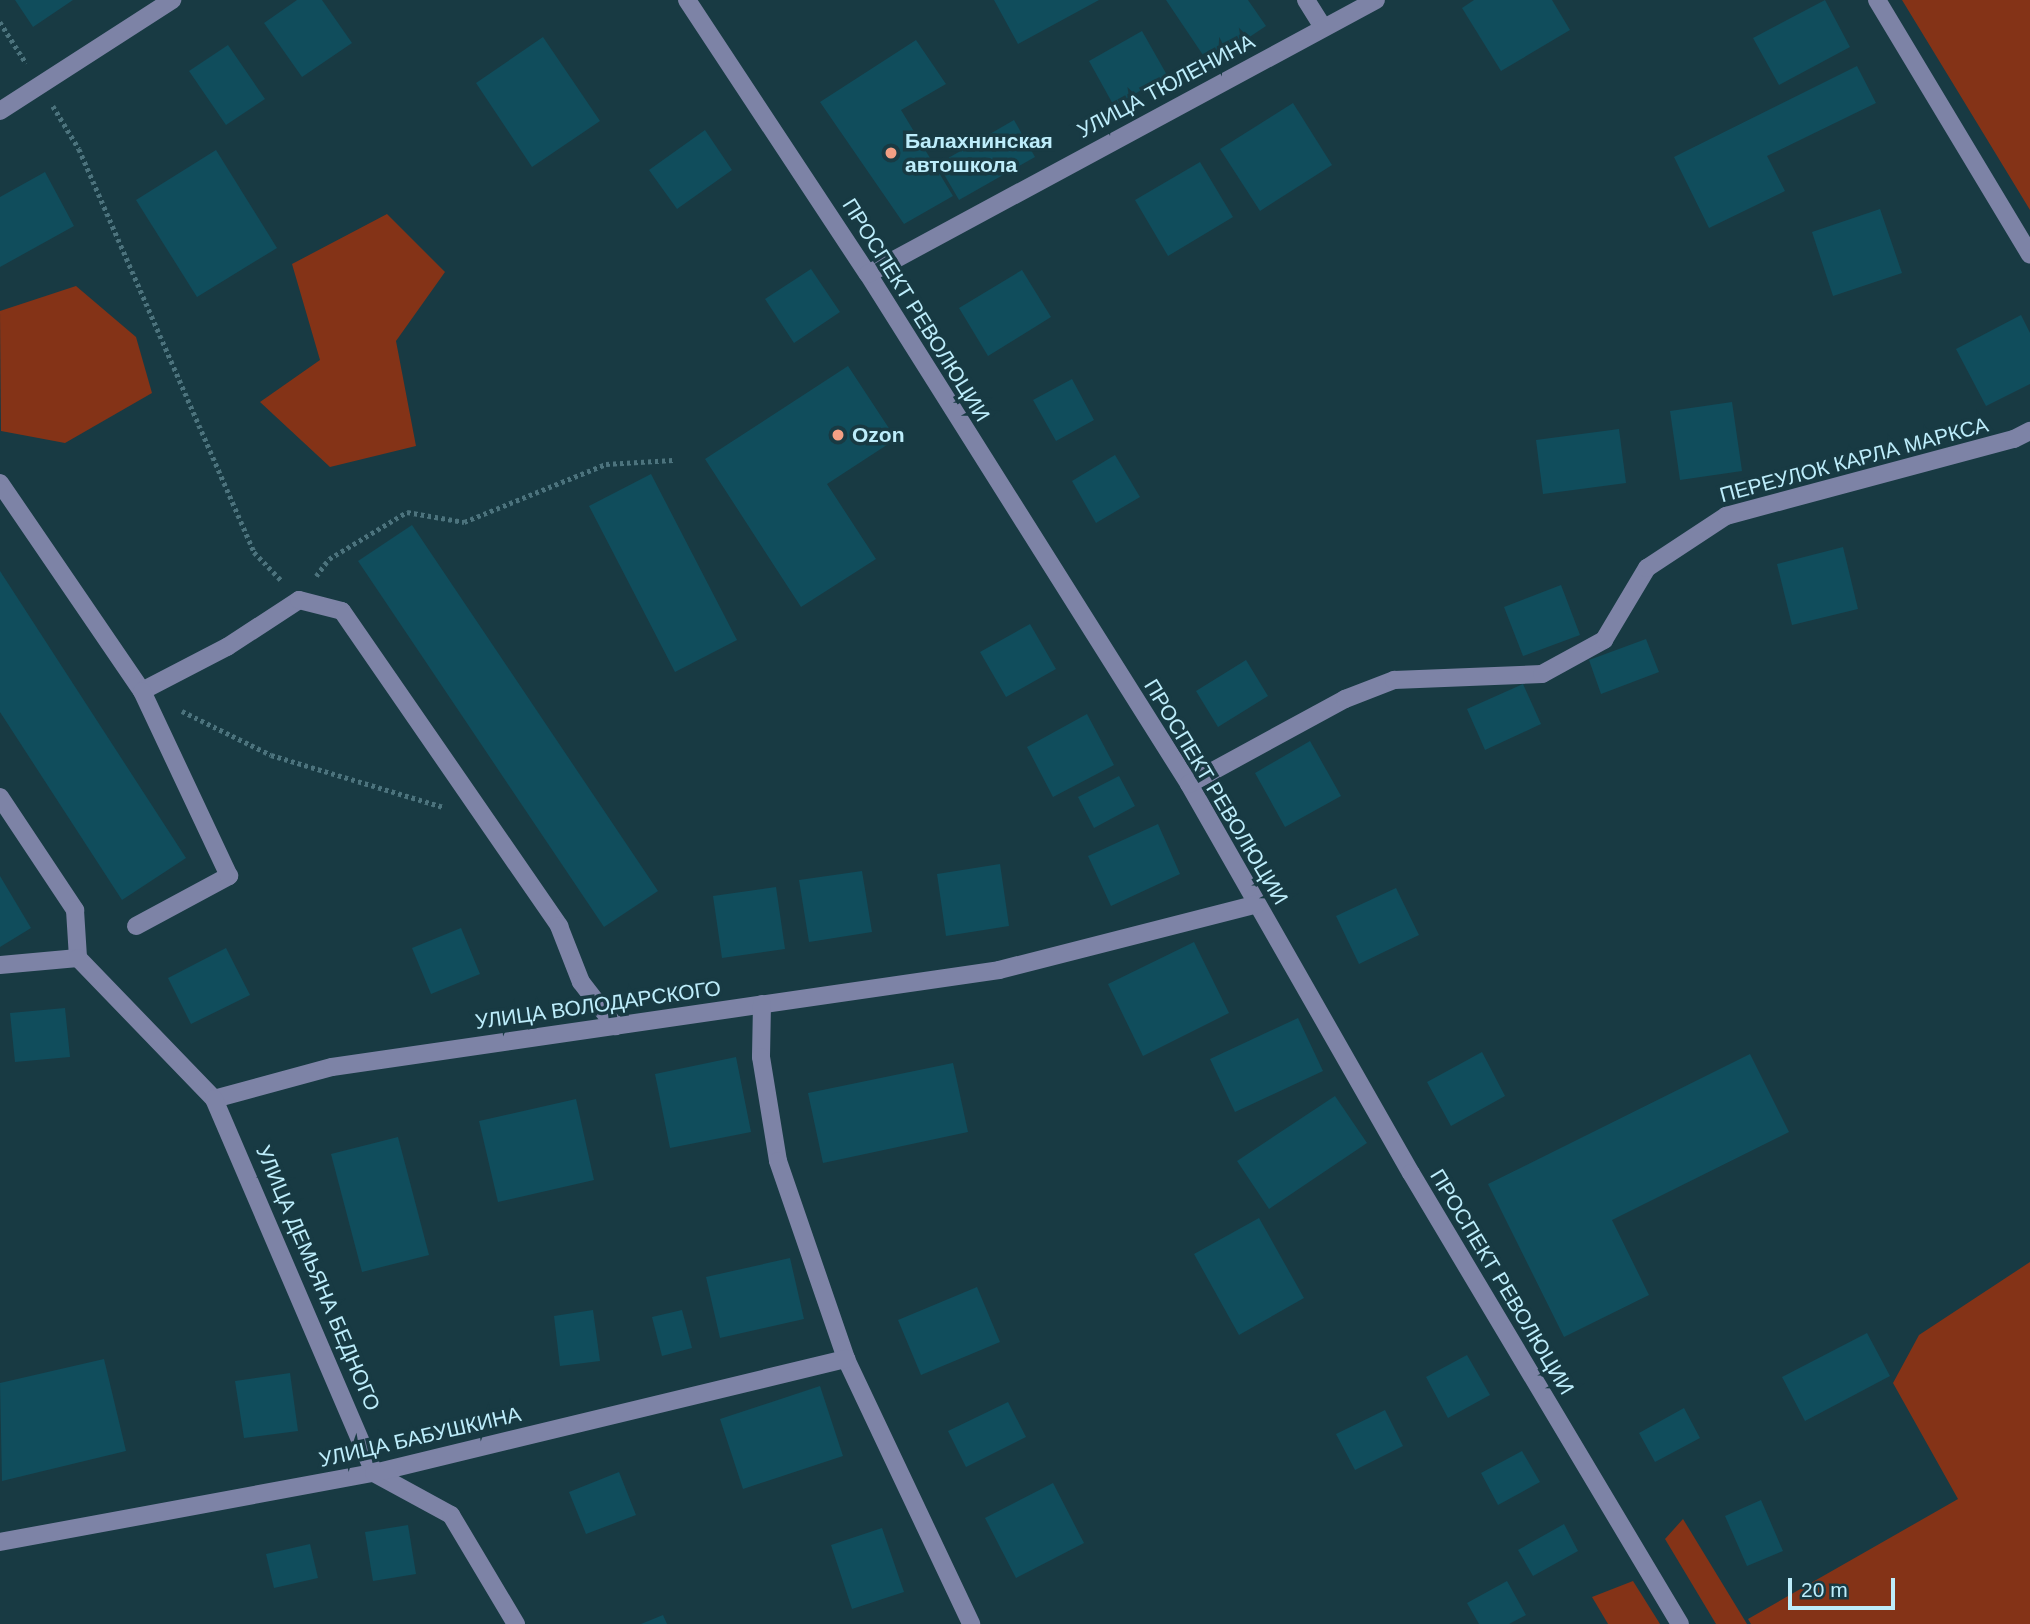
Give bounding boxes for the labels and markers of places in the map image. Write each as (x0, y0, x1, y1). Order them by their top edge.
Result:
place label: Балахнинская автошкола (905, 128, 1053, 178)
marker: Балахнинская автошкола (883, 145, 899, 161)
place label: Ozon (852, 422, 904, 448)
marker: Ozon (830, 427, 846, 443)

